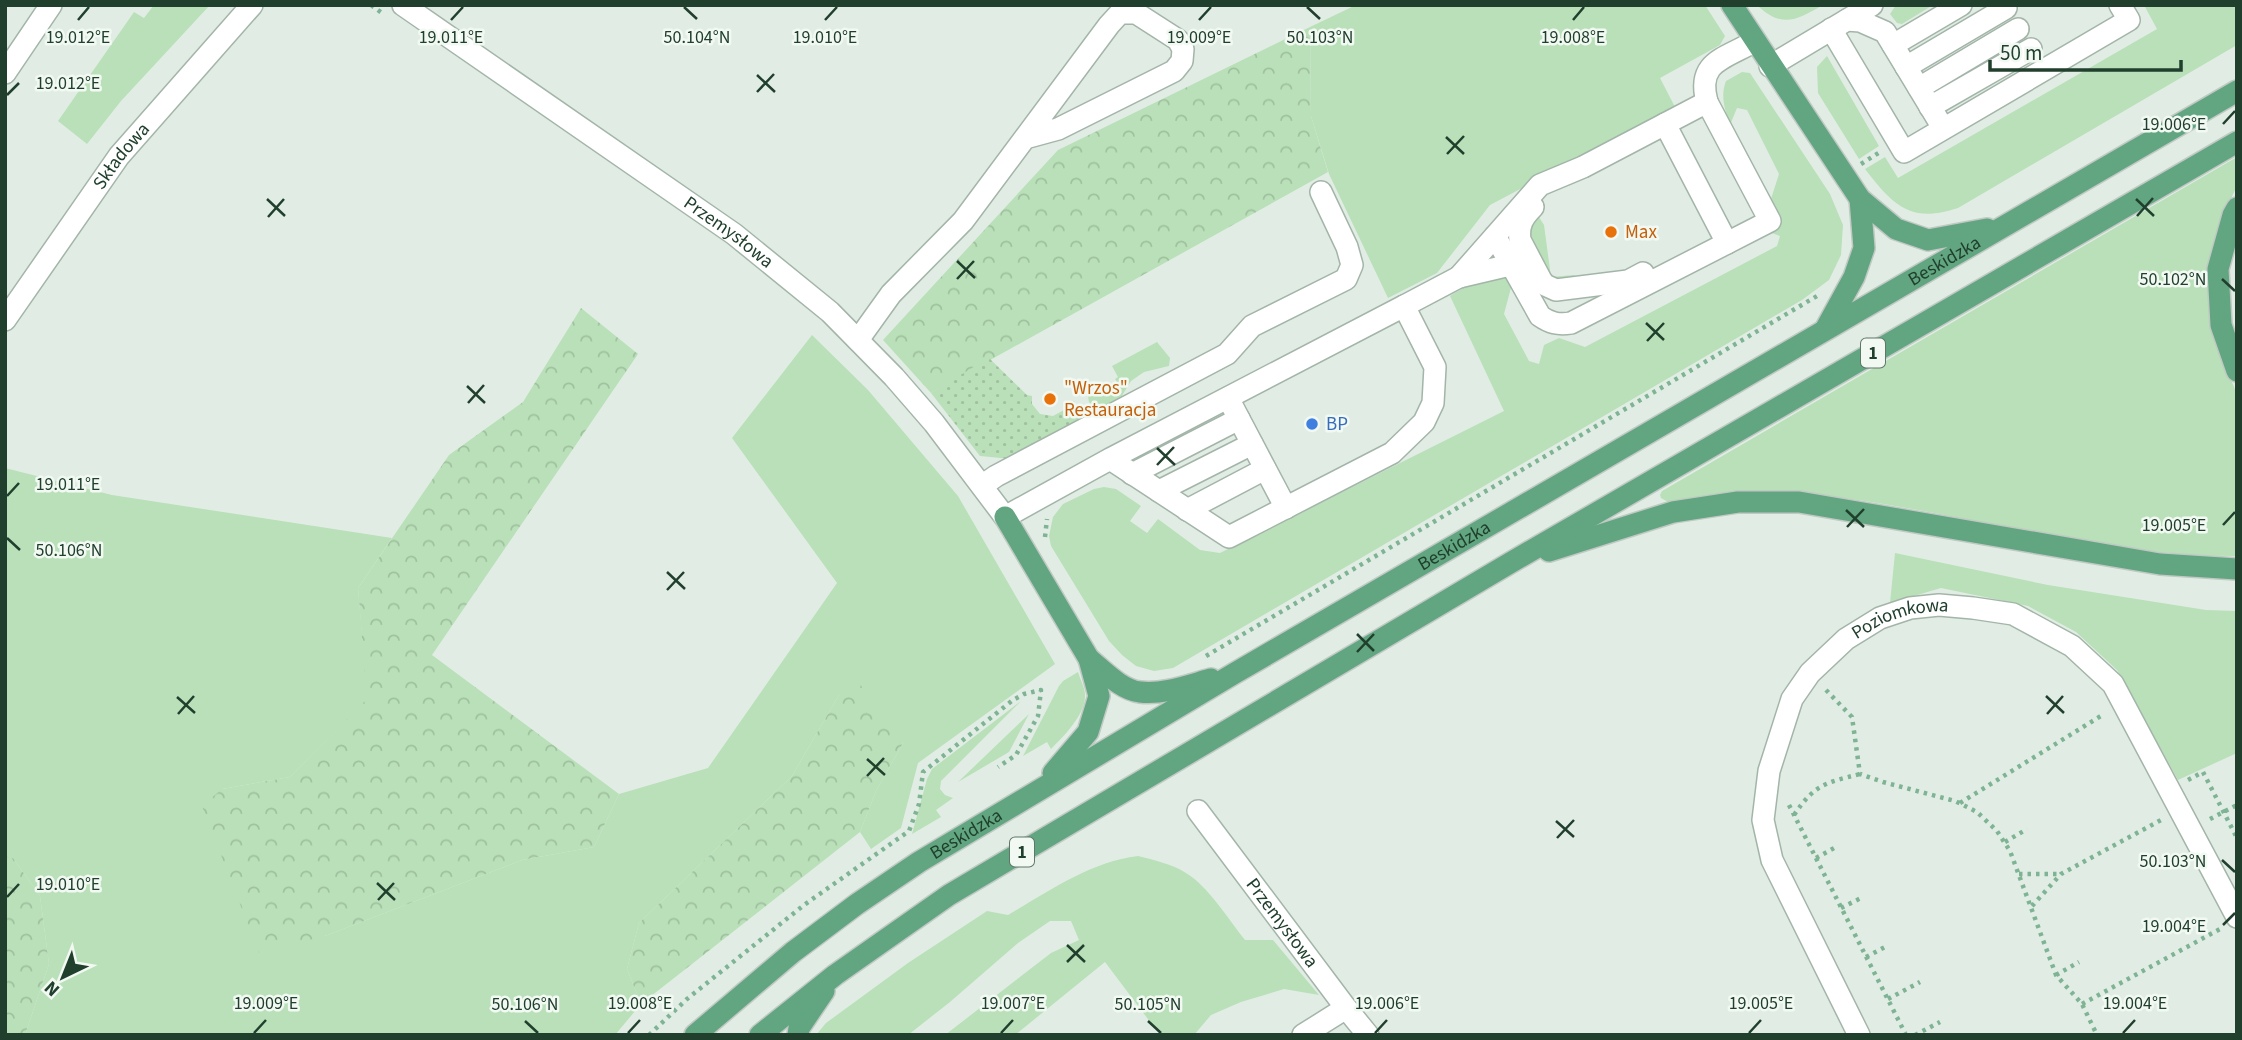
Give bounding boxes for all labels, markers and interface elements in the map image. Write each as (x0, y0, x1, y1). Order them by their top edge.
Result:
text: 19.012°E (46, 25, 110, 50)
text: 19.011°E (419, 25, 483, 50)
text: 50.104°N (664, 25, 730, 50)
text: 19.010°E (793, 25, 857, 50)
text: 19.009°E (1167, 25, 1231, 50)
text: 50.103°N (1287, 25, 1353, 50)
text: 19.008°E (1541, 25, 1605, 50)
scale bar (1990, 28, 2181, 72)
text: 50 m (2000, 38, 2042, 68)
text: 19.012°E (36, 71, 100, 96)
text: 19.006°E (2142, 112, 2206, 137)
street label: Składowa (86, 117, 156, 195)
street label: Przemysłowa (678, 190, 779, 274)
place label: Max (1625, 219, 1657, 246)
marker: Max (1603, 224, 1619, 240)
street label: Beskidzka (1903, 229, 1986, 293)
text: 50.102°N (2140, 267, 2206, 292)
road number: 1 (1861, 338, 1885, 368)
place label: "Wrzos" Restauracja (1064, 375, 1156, 424)
marker: "Wrzos" Restauracja (1042, 391, 1058, 407)
place label: BP (1326, 411, 1348, 438)
marker: BP (1304, 416, 1320, 432)
text: 19.011°E (36, 472, 100, 497)
text: 19.005°E (2142, 513, 2206, 538)
street label: Beskidzka (1413, 514, 1496, 577)
text: 50.106°N (36, 538, 102, 563)
street label: Poziomkowa (1846, 592, 1950, 646)
street label: Beskidzka (925, 802, 1007, 866)
road number: 1 (1010, 838, 1034, 866)
text: 50.103°N (2140, 849, 2206, 874)
text: 19.010°E (36, 872, 100, 897)
street label: Przemysłowa (1239, 872, 1325, 973)
text: 19.004°E (2142, 914, 2206, 939)
north arrow (28, 942, 98, 1012)
text: N (39, 974, 66, 1003)
text: 19.009°E (234, 991, 298, 1016)
text: 19.008°E (608, 991, 672, 1016)
text: 19.007°E (981, 991, 1045, 1016)
text: 19.006°E (1355, 991, 1419, 1016)
text: 19.005°E (1729, 991, 1793, 1016)
text: 19.004°E (2103, 991, 2167, 1016)
text: 50.106°N (492, 992, 558, 1017)
text: 50.105°N (1115, 992, 1181, 1017)

